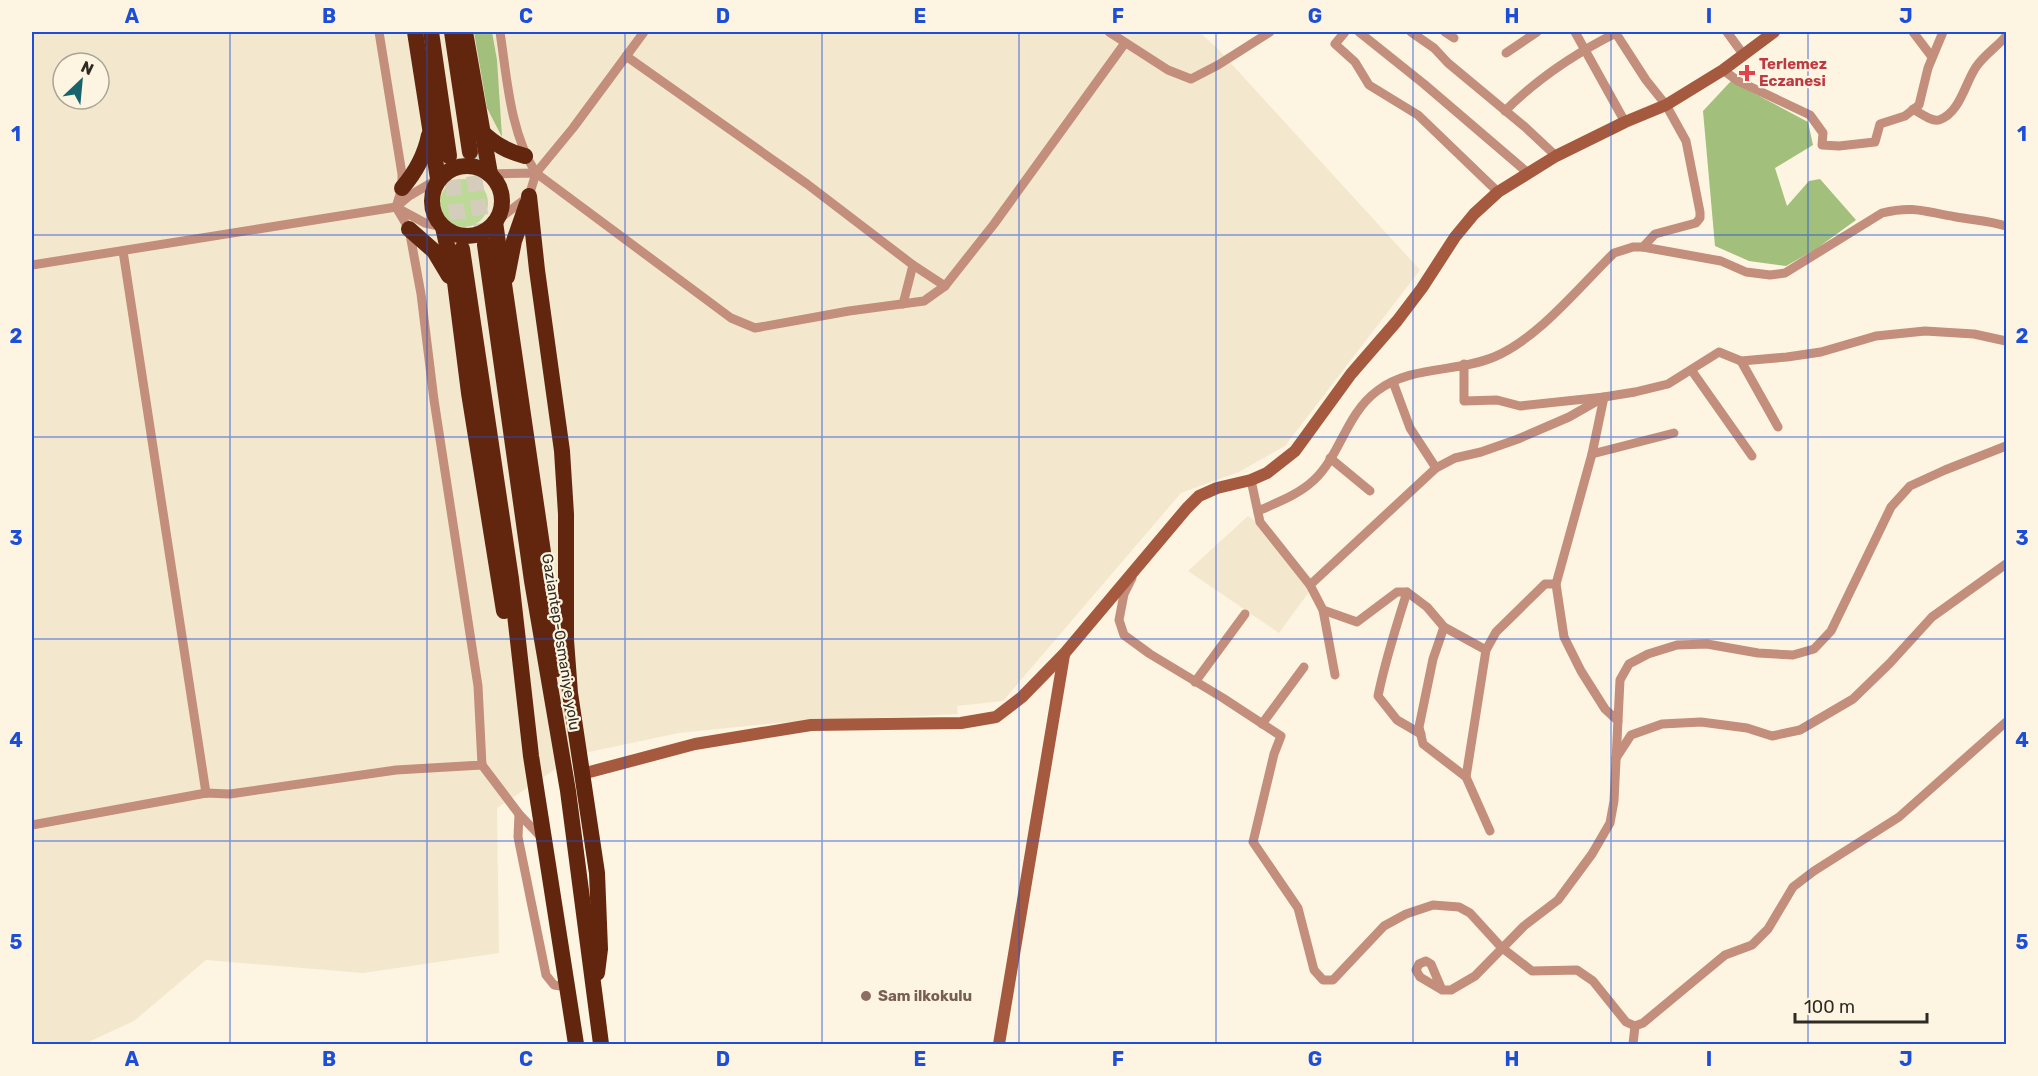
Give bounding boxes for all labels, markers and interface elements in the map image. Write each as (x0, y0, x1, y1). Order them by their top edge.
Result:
text: A (125, 4, 140, 28)
text: B (322, 4, 336, 28)
text: C (519, 4, 533, 28)
text: D (716, 4, 730, 28)
text: E (914, 4, 926, 28)
text: F (1112, 4, 1124, 28)
text: G (1308, 4, 1322, 28)
text: H (1505, 4, 1519, 28)
text: I (1706, 4, 1712, 28)
text: J (1899, 4, 1913, 28)
north arrow (51, 51, 111, 111)
place label: Terlemez Eczanesi (1759, 55, 1827, 90)
text: N (78, 57, 97, 79)
marker: Terlemez Eczanesi (1740, 66, 1754, 80)
text: 1 (11, 122, 21, 146)
text: 1 (2017, 122, 2027, 146)
text: 2 (10, 324, 23, 348)
text: 2 (2016, 324, 2029, 348)
text: 3 (9, 526, 23, 550)
text: 3 (2015, 526, 2029, 550)
street label: Gaziantep-Osmaniye yolu (538, 552, 584, 732)
text: 4 (9, 728, 23, 752)
text: 4 (2015, 728, 2029, 752)
text: 5 (10, 930, 23, 954)
text: 5 (2016, 930, 2029, 954)
scale bar (1795, 986, 1927, 1024)
place label: Sam ilkokulu (878, 987, 972, 1005)
marker: Sam ilkokulu (859, 989, 873, 1003)
text: 100 m (1804, 996, 1855, 1018)
text: A (125, 1047, 140, 1071)
text: B (322, 1047, 336, 1071)
text: C (519, 1047, 533, 1071)
text: D (716, 1047, 730, 1071)
text: E (914, 1047, 926, 1071)
text: F (1112, 1047, 1124, 1071)
text: G (1308, 1047, 1322, 1071)
text: H (1505, 1047, 1519, 1071)
text: I (1706, 1047, 1712, 1071)
text: J (1899, 1047, 1913, 1071)

